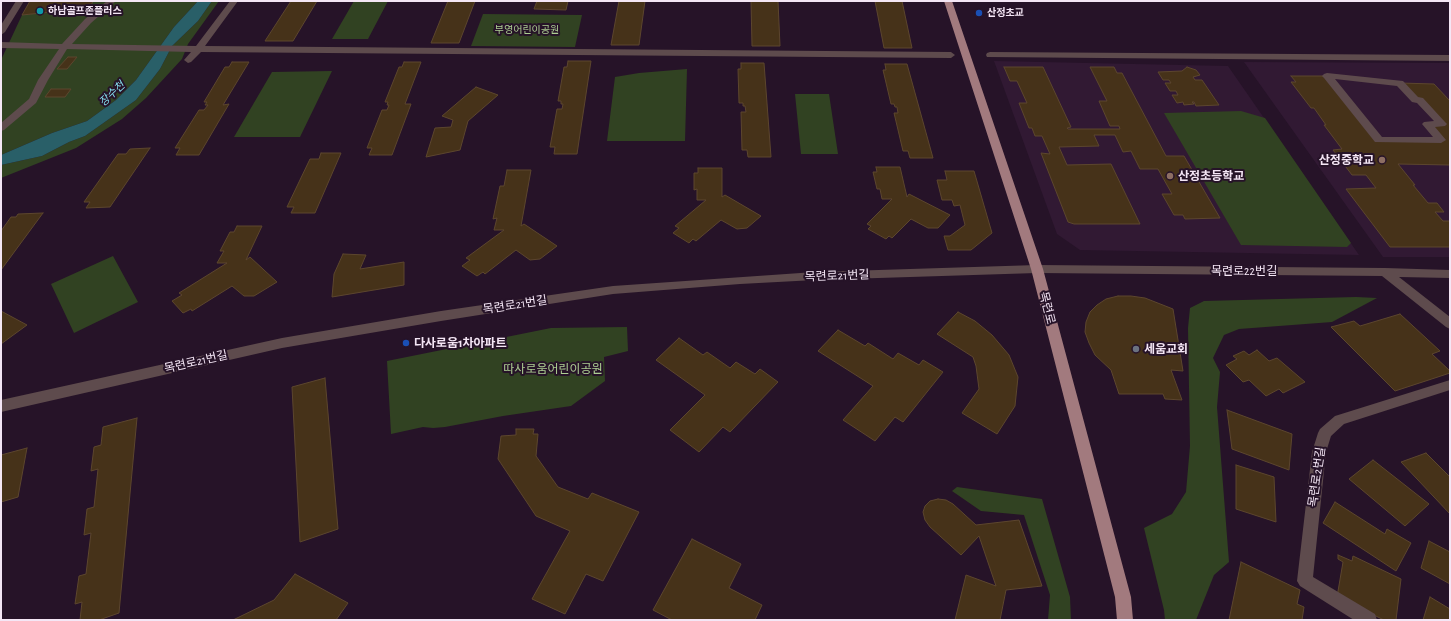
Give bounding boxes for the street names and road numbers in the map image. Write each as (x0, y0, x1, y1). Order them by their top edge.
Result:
street label: 목련로22번길 (1211, 264, 1277, 278)
street label: 목련로21번길 (804, 268, 870, 284)
street label: 목련로 (1036, 290, 1058, 326)
street label: 목련로21번길 (482, 293, 548, 317)
street label: 목련로21번길 (163, 348, 229, 376)
street label: 목련로2번길 (1306, 446, 1328, 508)

